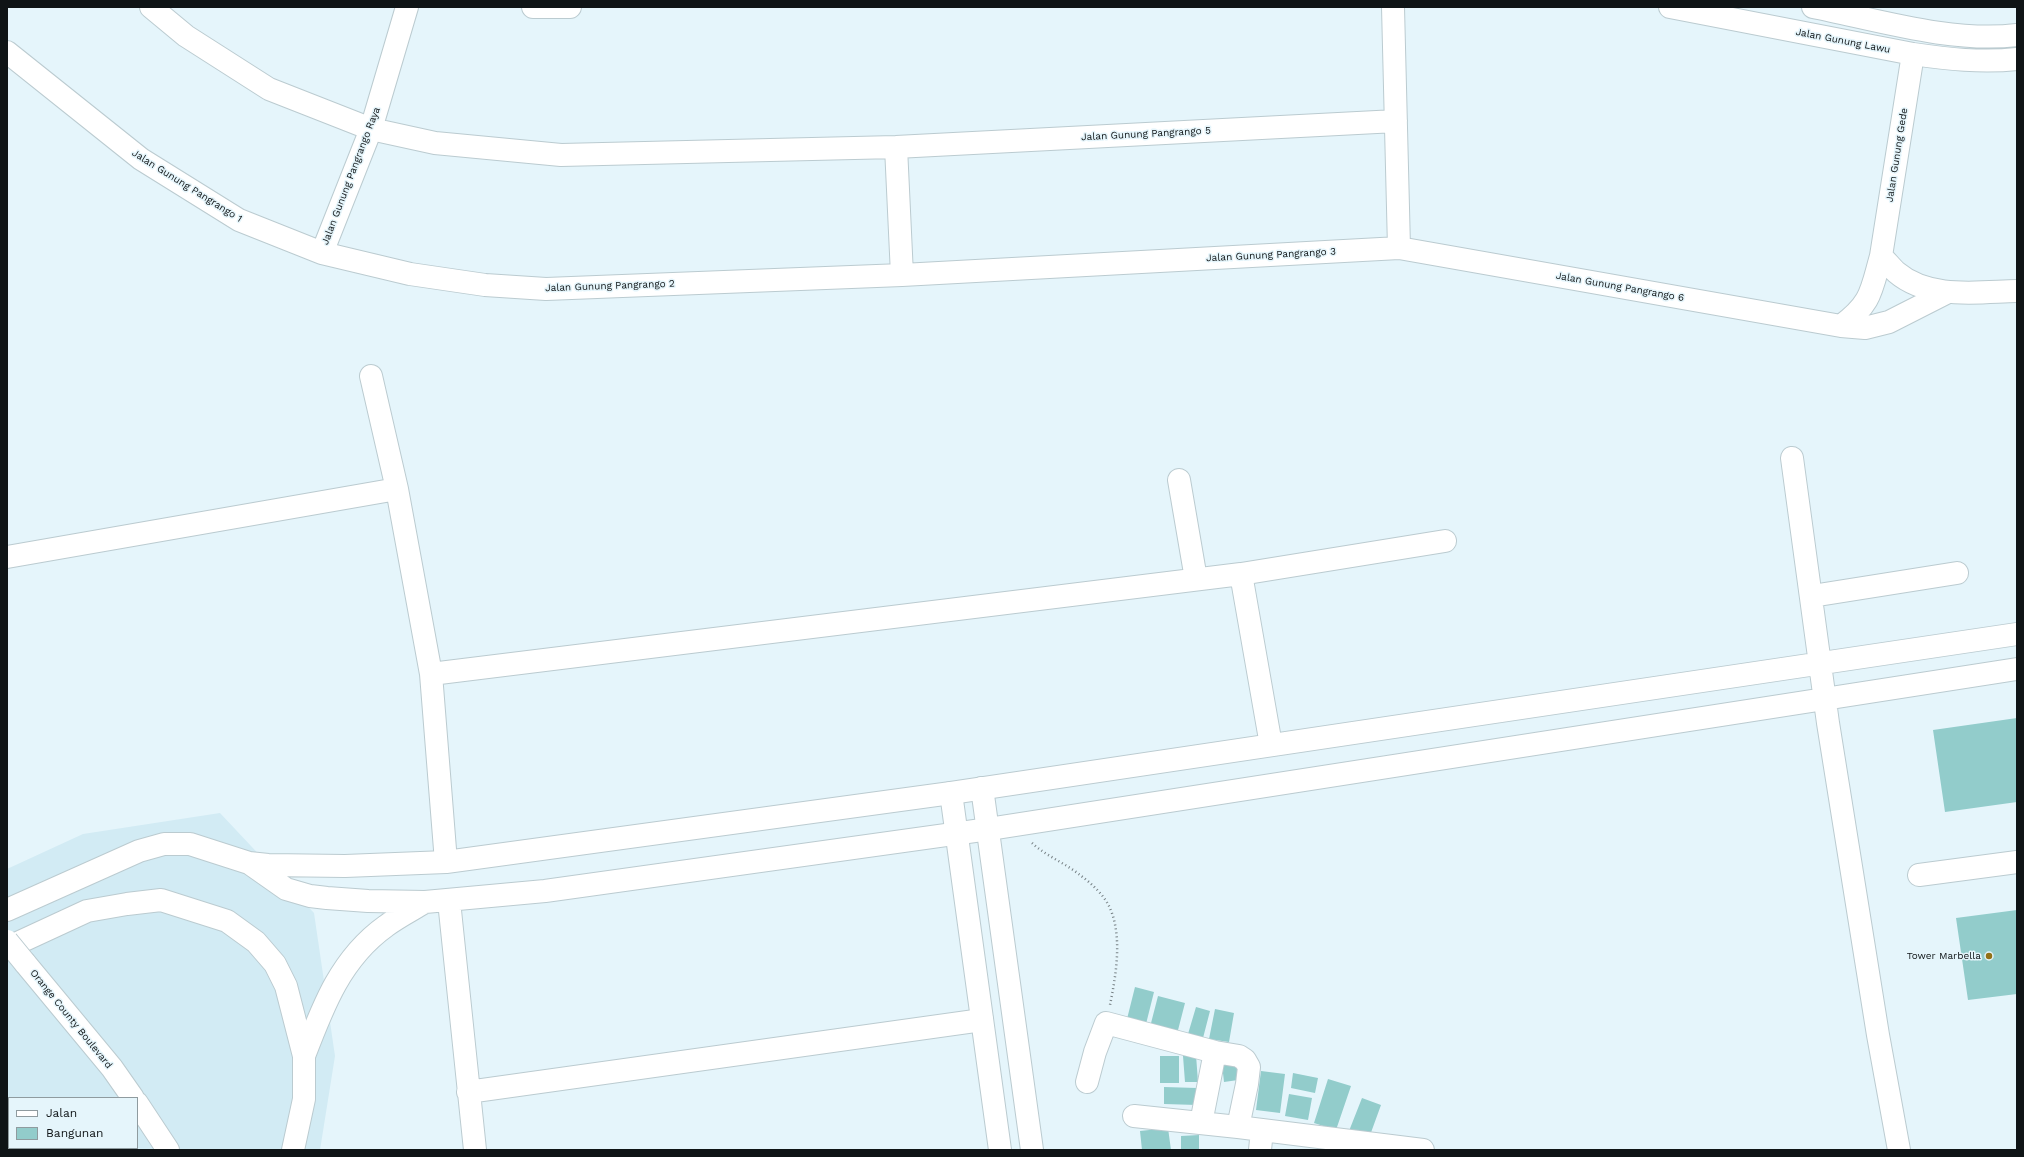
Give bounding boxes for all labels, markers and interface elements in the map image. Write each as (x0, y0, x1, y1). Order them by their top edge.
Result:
street label: Jalan Gunung Lawu (1795, 26, 1891, 56)
street label: Jalan Gunung Pangrango Raya (319, 105, 383, 247)
street label: Jalan Gunung Gede (1884, 107, 1910, 203)
street label: Jalan Gunung Pangrango 5 (1081, 125, 1211, 143)
street label: Jalan Gunung Pangrango 1 (130, 147, 244, 225)
street label: Jalan Gunung Pangrango 3 (1206, 246, 1336, 264)
street label: Jalan Gunung Pangrango 6 (1555, 270, 1685, 304)
street label: Jalan Gunung Pangrango 2 (545, 278, 675, 294)
place label: Tower Marbella (1907, 950, 1981, 962)
marker: Tower Marbella (1984, 951, 1994, 961)
street label: Orange County Boulevard (27, 967, 115, 1071)
legend (8, 1097, 138, 1149)
text: Jalan (46, 1106, 77, 1120)
text: Bangunan (46, 1126, 104, 1140)

